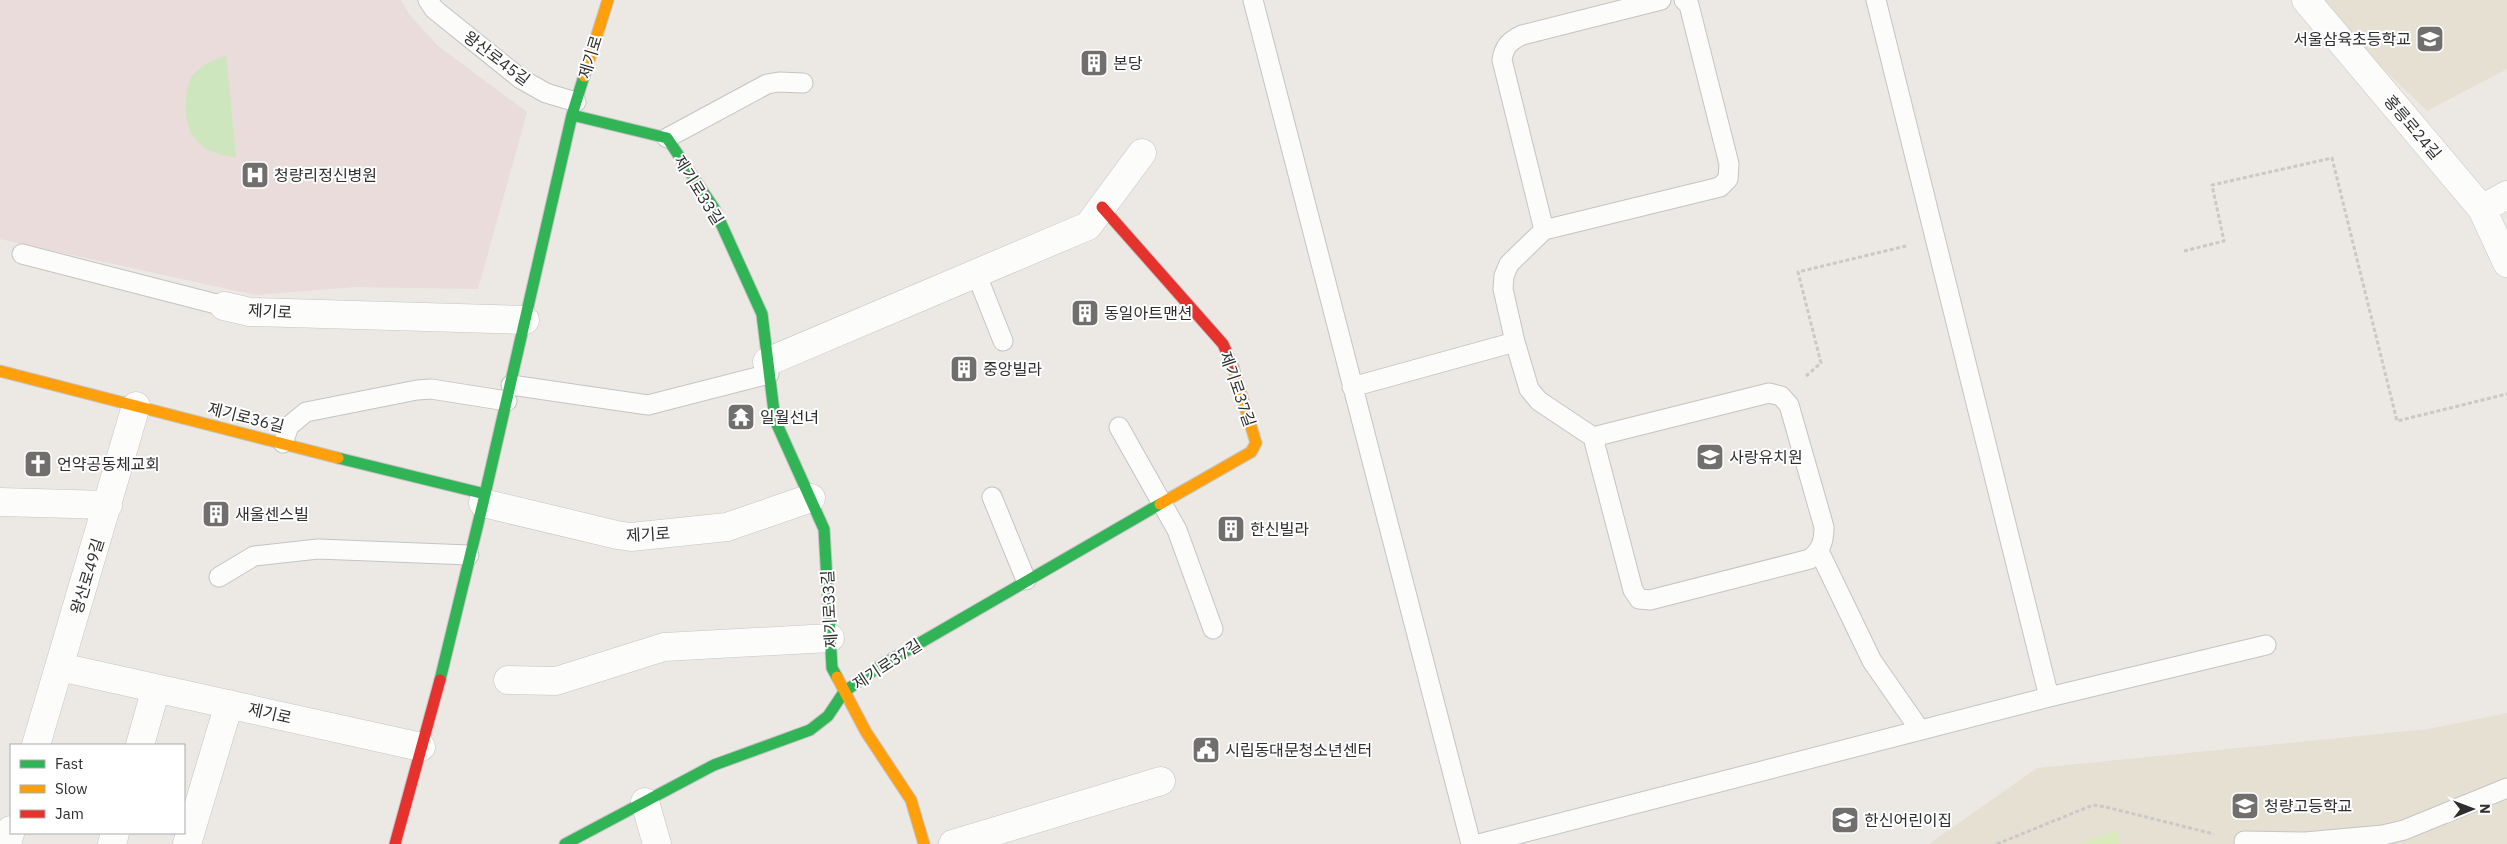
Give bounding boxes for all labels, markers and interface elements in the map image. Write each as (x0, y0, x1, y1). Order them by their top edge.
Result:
school or university icon: 서울삼육초등학교 (2415, 24, 2445, 54)
street label: 왕산로45길 (460, 27, 534, 89)
place label: 서울삼육초등학교 (2293, 29, 2411, 49)
street label: 제기로 (574, 33, 606, 81)
building icon: 본당 (1079, 48, 1109, 78)
place label: 본당 (1113, 53, 1143, 73)
street label: 홍릉로24길 (2380, 91, 2446, 163)
street label: 제기로33길 (670, 152, 728, 228)
hospital icon: 청량리정신병원 (240, 160, 270, 190)
place label: 청량리정신병원 (274, 165, 377, 185)
building icon: 동일아트맨션 (1070, 298, 1100, 328)
street label: 제기로 (247, 300, 293, 322)
place label: 동일아트맨션 (1104, 303, 1192, 323)
street label: 제기로37길 (1216, 349, 1260, 429)
building icon: 중앙빌라 (949, 354, 979, 384)
place label: 중앙빌라 (983, 359, 1042, 379)
street label: 제기로36길 (206, 398, 286, 436)
temple icon: 일월선녀 (726, 402, 756, 432)
place label: 일월선녀 (760, 407, 819, 427)
school or university icon: 사랑유치원 (1695, 442, 1725, 472)
place label: 사랑유치원 (1729, 447, 1803, 467)
church icon: 언약공동체교회 (23, 449, 53, 479)
place label: 언약공동체교회 (57, 454, 160, 474)
building icon: 새울센스빌 (201, 499, 231, 529)
place label: 새울센스빌 (235, 504, 309, 524)
building icon: 한신빌라 (1216, 514, 1246, 544)
place label: 한신빌라 (1250, 519, 1309, 539)
street label: 제기로 (625, 523, 671, 545)
street label: 왕산로49길 (66, 536, 108, 616)
street label: 제기로33길 (817, 569, 841, 649)
street label: 제기로37길 (849, 634, 925, 694)
street label: 제기로 (246, 698, 294, 728)
public building icon: 시립동대문청소년센터 (1191, 735, 1221, 765)
place label: 시립동대문청소년센터 (1225, 740, 1372, 760)
legend (10, 744, 185, 834)
text: Fast (55, 754, 83, 773)
text: Slow (55, 779, 88, 798)
north arrow (2447, 784, 2497, 834)
school or university icon: 청량고등학교 (2230, 791, 2260, 821)
place label: 청량고등학교 (2264, 796, 2352, 816)
text: Jam (55, 804, 84, 823)
text: N (2476, 804, 2494, 814)
school or university icon: 한신어린이집 (1830, 805, 1860, 835)
place label: 한신어린이집 (1864, 810, 1952, 830)

